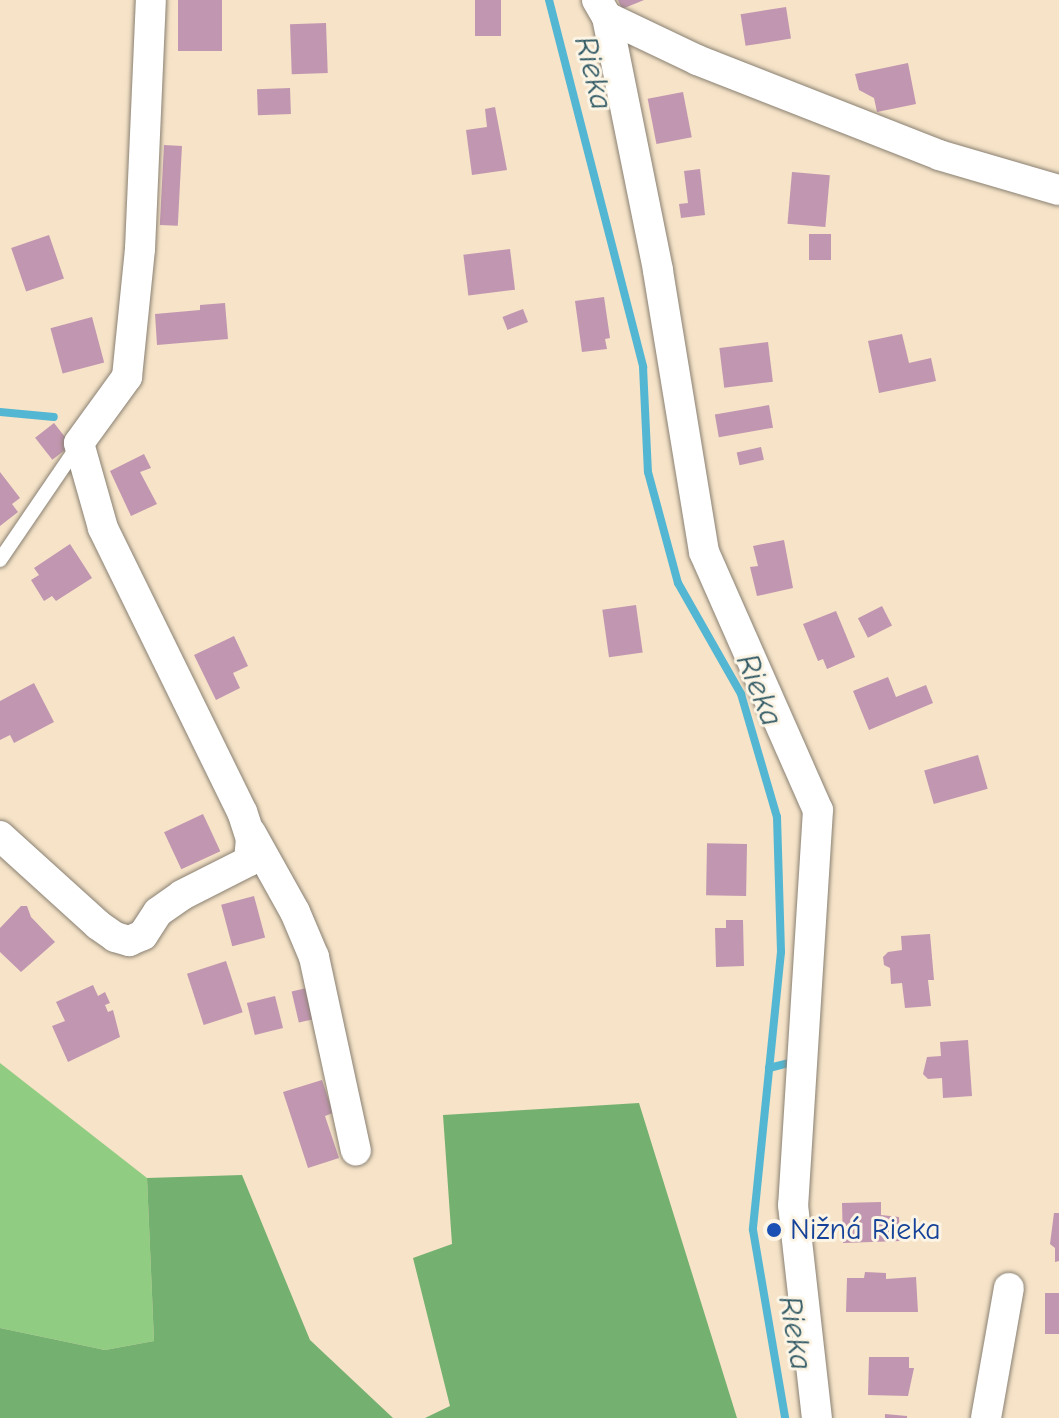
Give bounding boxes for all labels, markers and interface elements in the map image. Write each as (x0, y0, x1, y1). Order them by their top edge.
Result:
water label: Rieka (565, 32, 621, 114)
water label: Rieka (727, 648, 791, 732)
place label: Nižná Rieka (790, 1212, 941, 1248)
marker: Nižná Rieka (765, 1221, 783, 1239)
water label: Rieka (770, 1293, 820, 1373)

